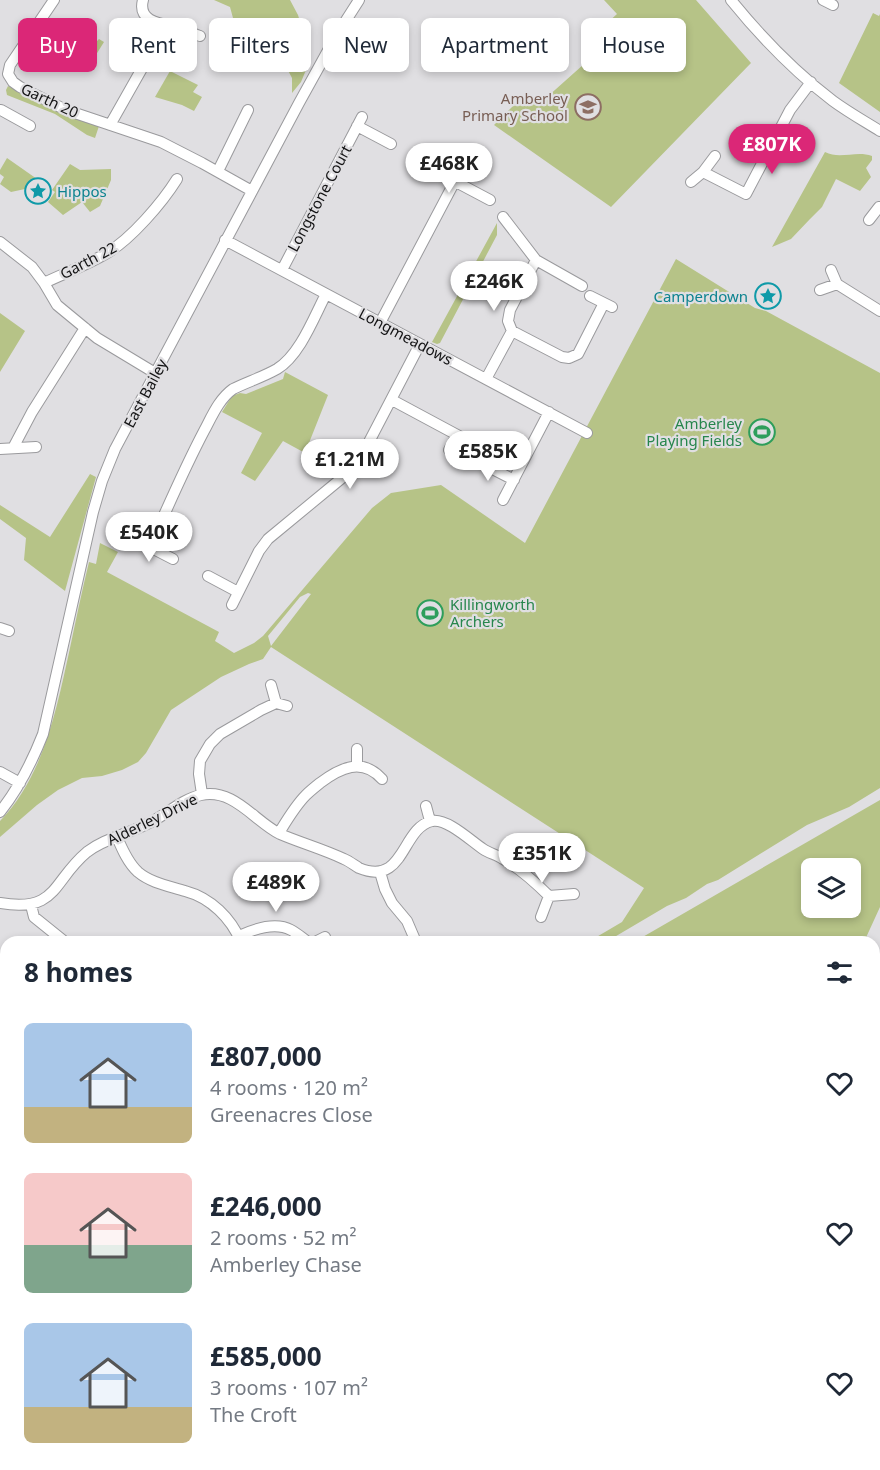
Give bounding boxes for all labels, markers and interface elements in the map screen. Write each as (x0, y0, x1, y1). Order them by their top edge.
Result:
chip: Buy (18, 18, 97, 72)
chip: Rent (109, 18, 197, 72)
chip: Filters (209, 18, 311, 72)
chip: New (323, 18, 409, 72)
chip: Apartment (421, 18, 569, 72)
chip: House (581, 18, 686, 72)
street label: Garth 20 (18, 78, 82, 122)
place label: Amberley Primary School (462, 88, 568, 125)
school or university icon: Amberley Primary School (573, 92, 603, 122)
pin: £807K (730, 124, 814, 175)
text: £807K (742, 130, 802, 157)
street label: Longstone Court (282, 141, 356, 255)
pin: £468K (407, 143, 491, 194)
text: £468K (419, 149, 479, 176)
place icon: Hippos (23, 176, 53, 206)
place label: Hippos (57, 181, 107, 201)
street label: Garth 22 (56, 237, 120, 283)
pin: £246K (452, 261, 536, 312)
text: £246K (464, 267, 524, 294)
place icon: Camperdown (753, 281, 783, 311)
place label: Camperdown (653, 286, 748, 306)
street label: Longmeadows (356, 303, 456, 369)
street label: East Bailey (119, 355, 172, 431)
place label: Amberley Playing Fields (646, 413, 742, 450)
sports icon: Amberley Playing Fields (747, 417, 777, 447)
pin: £585K (446, 431, 530, 482)
text: £585K (458, 437, 518, 464)
pin: £1.21M (301, 439, 399, 490)
text: £1.21M (315, 445, 385, 472)
pin: £540K (107, 512, 191, 563)
text: £540K (119, 518, 179, 545)
place label: Killingworth Archers (450, 594, 535, 631)
sports icon: Killingworth Archers (415, 598, 445, 628)
street label: Alderley Drive (104, 789, 200, 849)
pin: £351K (500, 833, 584, 884)
text: £351K (512, 839, 572, 866)
map controls (801, 858, 861, 918)
button: layers (801, 858, 861, 918)
pin: £489K (234, 862, 318, 913)
text: £489K (246, 868, 306, 895)
text: 8 homes (24, 954, 133, 990)
icon: filters (823, 956, 856, 989)
text: £807,000 (210, 1038, 322, 1074)
icon: home (72, 1047, 144, 1119)
icon: heart (823, 1067, 856, 1100)
text: 4 rooms · 120 m² (210, 1074, 368, 1101)
text: Greenacres Close (210, 1101, 373, 1128)
text: £246,000 (210, 1188, 322, 1224)
icon: home (72, 1197, 144, 1269)
icon: heart (823, 1217, 856, 1250)
text: 2 rooms · 52 m² (210, 1224, 357, 1251)
text: Amberley Chase (210, 1251, 362, 1278)
text: £585,000 (210, 1338, 322, 1374)
icon: home (72, 1347, 144, 1419)
icon: heart (823, 1367, 856, 1400)
text: 3 rooms · 107 m² (210, 1374, 368, 1401)
text: The Croft (210, 1401, 297, 1428)

